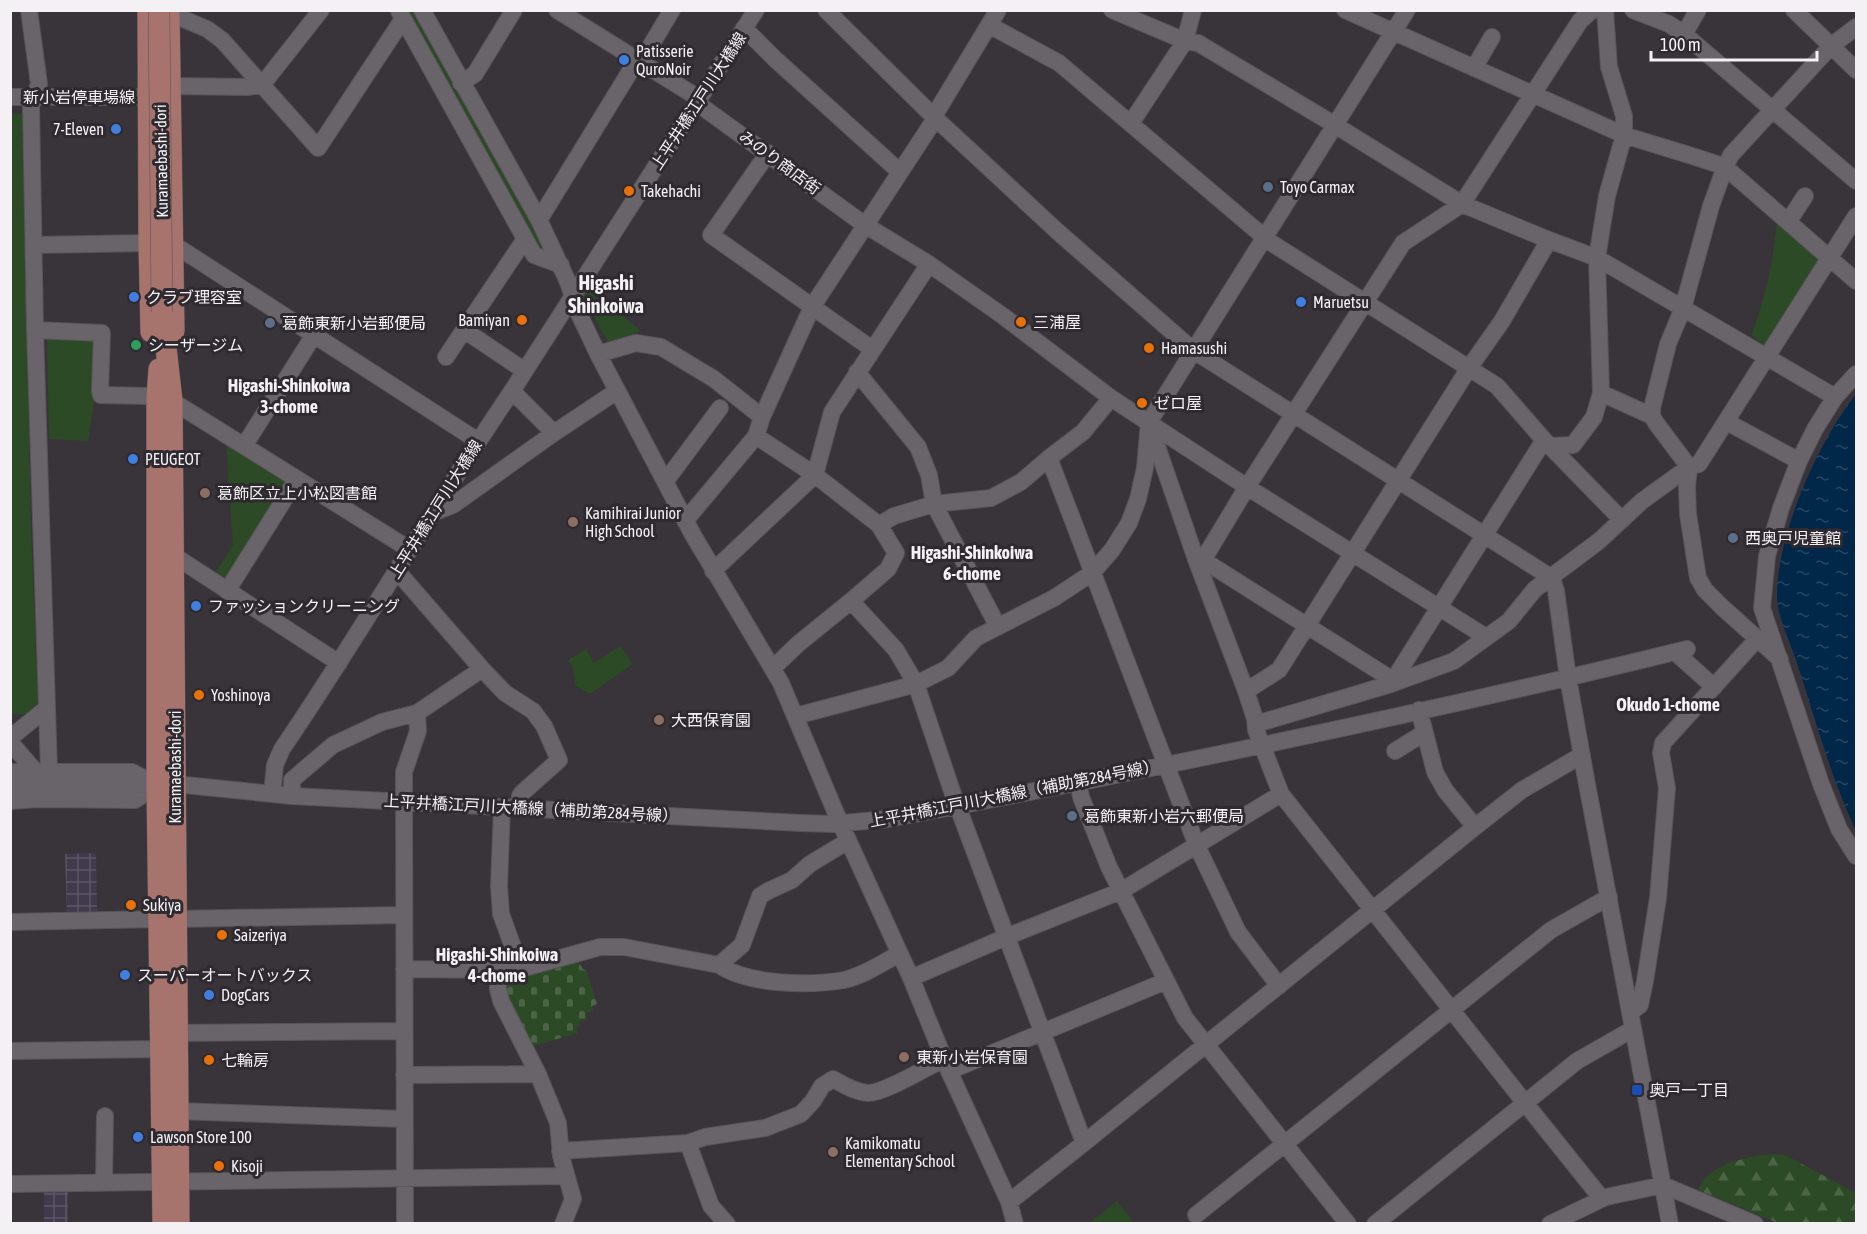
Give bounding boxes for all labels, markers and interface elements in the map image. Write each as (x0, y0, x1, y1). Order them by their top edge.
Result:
scale bar (1651, 24, 1818, 62)
street label: 上平井橋江戸川大橋線 (647, 29, 749, 173)
text: 100 m (1660, 34, 1701, 55)
place label: Patisserie QuroNoir (636, 42, 693, 78)
marker: Patisserie QuroNoir (617, 53, 631, 67)
street label: 新小岩停車場線 (23, 88, 135, 106)
street label: Kuramaebashi-dori (151, 104, 171, 218)
place label: 7-Eleven (53, 120, 104, 138)
marker: 7-Eleven (109, 122, 123, 136)
street label: みのり商店街 (736, 127, 824, 197)
place label: Toyo Carmax (1280, 178, 1355, 197)
marker: Toyo Carmax (1261, 180, 1275, 194)
place label: Takehachi (641, 182, 701, 200)
marker: Takehachi (622, 184, 636, 198)
district label: Higashi Shinkoiwa (568, 271, 644, 317)
place label: クラブ理容室 (146, 288, 242, 306)
marker: クラブ理容室 (127, 290, 141, 304)
place label: Maruetsu (1313, 293, 1369, 311)
marker: Maruetsu (1294, 295, 1308, 309)
place label: Bamiyan (458, 311, 510, 330)
marker: Bamiyan (515, 313, 529, 327)
place label: 三浦屋 (1033, 313, 1081, 331)
place label: 葛飾東新小岩郵便局 (282, 314, 426, 332)
marker: 三浦屋 (1014, 315, 1028, 329)
marker: 葛飾東新小岩郵便局 (263, 316, 277, 330)
place label: シーザージム (148, 336, 243, 354)
marker: シーザージム (129, 338, 143, 352)
place label: Hamasushi (1161, 339, 1227, 357)
marker: Hamasushi (1142, 341, 1156, 355)
district label: Higashi-Shinkoiwa 3-chome (228, 375, 350, 417)
place label: ゼロ屋 (1154, 394, 1202, 412)
marker: ゼロ屋 (1135, 396, 1149, 410)
street label: 上平井橋江戸川大橋線 (385, 436, 485, 582)
place label: PEUGEOT (145, 450, 200, 468)
marker: PEUGEOT (126, 452, 140, 466)
place label: 葛飾区立上小松図書館 (217, 484, 377, 502)
marker: 葛飾区立上小松図書館 (198, 486, 212, 500)
place label: Kamihirai Junior High School (585, 504, 681, 541)
marker: Kamihirai Junior High School (566, 515, 580, 529)
place label: 西奥戸児童館 (1745, 529, 1841, 547)
marker: 西奥戸児童館 (1726, 531, 1740, 545)
district label: Higashi-Shinkoiwa 6-chome (911, 542, 1033, 584)
place label: ファッションクリーニング (208, 597, 400, 615)
marker: ファッションクリーニング (189, 599, 203, 613)
place label: Yoshinoya (211, 686, 271, 705)
marker: Yoshinoya (192, 688, 206, 702)
district label: Okudo 1-chome (1616, 694, 1720, 715)
street label: Kuramaebashi-dori (166, 710, 184, 824)
place label: 大西保育園 (671, 711, 751, 729)
marker: 大西保育園 (652, 713, 666, 727)
street label: 上平井橋江戸川大橋線（補助第284号線） (868, 756, 1160, 830)
street label: 上平井橋江戸川大橋線（補助第284号線） (383, 791, 679, 825)
place label: 葛飾東新小岩六郵便局 (1084, 807, 1244, 825)
marker: 葛飾東新小岩六郵便局 (1065, 809, 1079, 823)
place label: Sukiya (143, 896, 182, 915)
marker: Sukiya (124, 898, 138, 912)
place label: Saizeriya (234, 926, 287, 945)
marker: Saizeriya (215, 928, 229, 942)
district label: Higashi-Shinkoiwa 4-chome (436, 944, 558, 986)
place label: スーパーオートバックス (137, 966, 312, 984)
marker: スーパーオートバックス (118, 968, 132, 982)
place label: DogCars (221, 986, 270, 1005)
marker: DogCars (202, 988, 216, 1002)
place label: 東新小岩保育園 (916, 1048, 1028, 1066)
marker: 東新小岩保育園 (897, 1050, 911, 1064)
place label: 七輪房 (221, 1051, 269, 1069)
marker: 七輪房 (202, 1053, 216, 1067)
place label: 奥戸一丁目 (1649, 1081, 1729, 1099)
marker: 奥戸一丁目 (1630, 1083, 1644, 1097)
place label: Lawson Store 100 (150, 1128, 252, 1146)
marker: Lawson Store 100 (131, 1130, 145, 1144)
place label: Kamikomatu Elementary School (845, 1134, 956, 1171)
marker: Kamikomatu Elementary School (826, 1145, 840, 1159)
place label: Kisoji (231, 1157, 263, 1176)
marker: Kisoji (212, 1159, 226, 1173)

